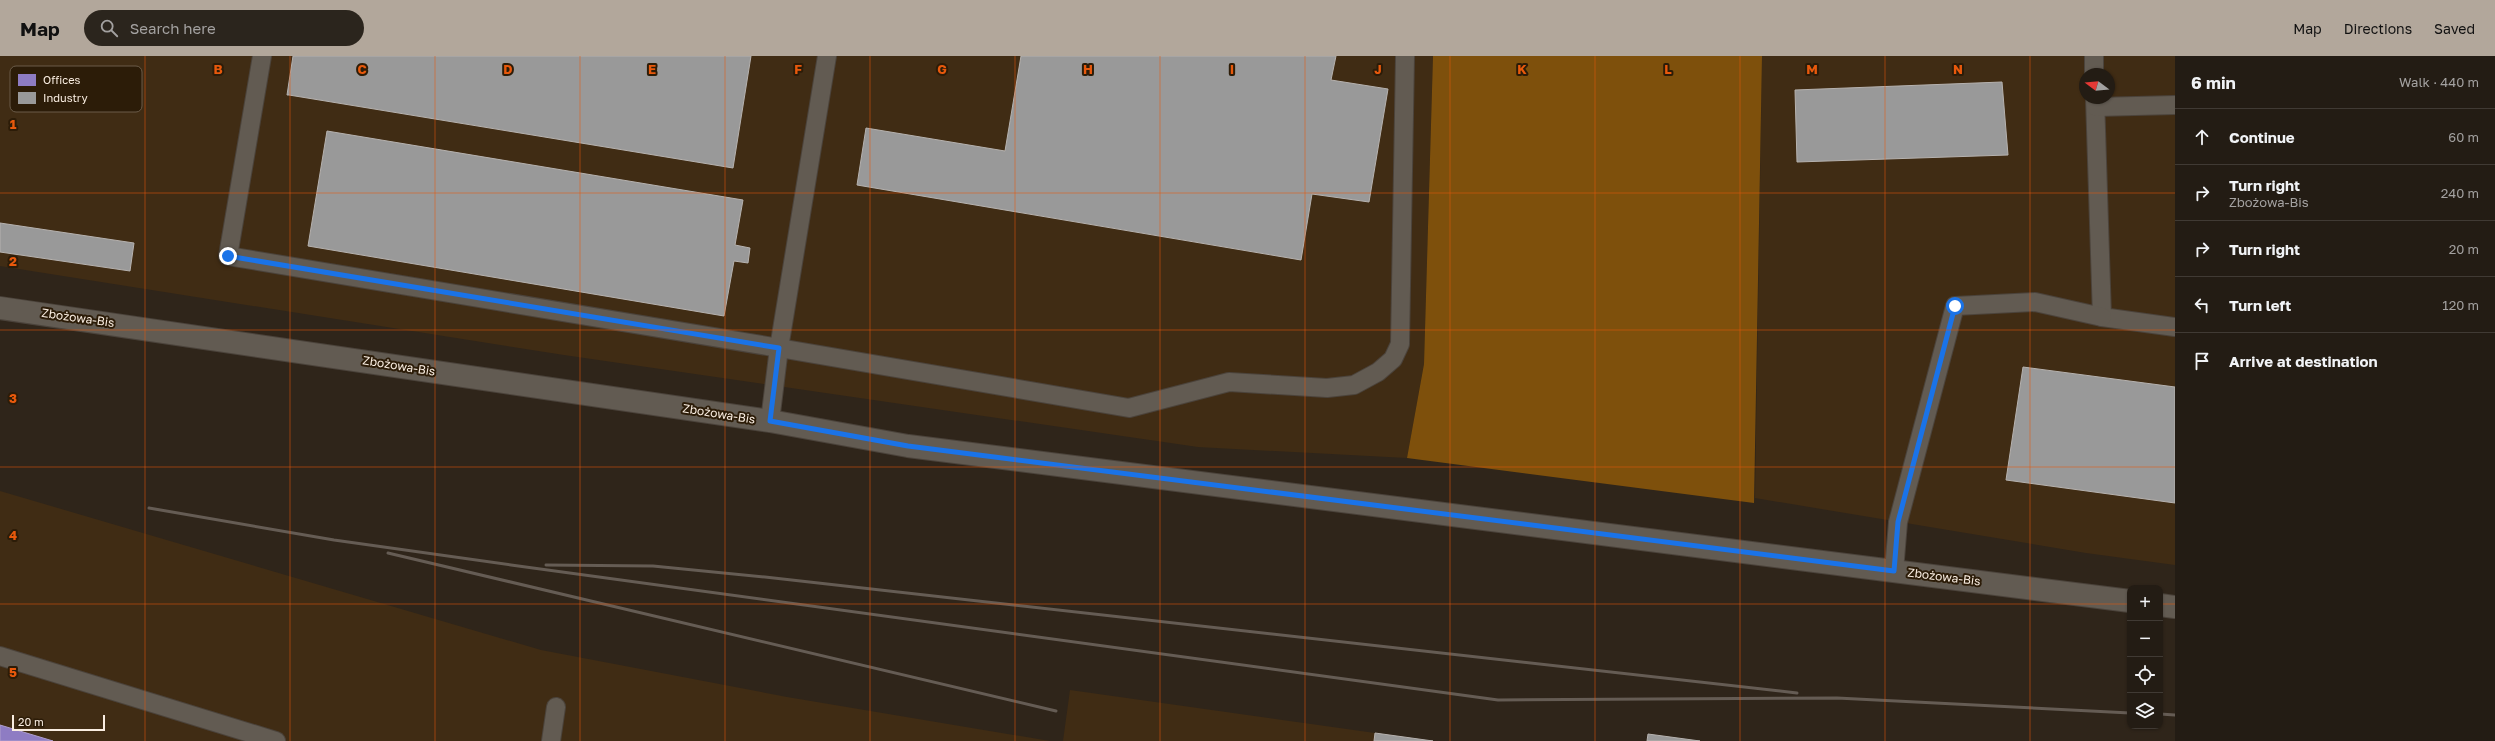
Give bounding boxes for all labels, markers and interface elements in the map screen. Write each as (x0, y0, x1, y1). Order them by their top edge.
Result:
search box (84, 10, 364, 46)
text: Map (20, 17, 60, 40)
icon: search (98, 17, 120, 39)
text: Search here (130, 19, 216, 37)
text: Map (2293, 20, 2322, 37)
text: Directions (2344, 20, 2412, 37)
text: Saved (2434, 20, 2475, 37)
text: B (213, 61, 223, 77)
text: C (357, 61, 367, 77)
text: D (503, 61, 513, 77)
text: E (648, 61, 656, 77)
text: F (794, 61, 802, 77)
text: G (937, 61, 947, 77)
text: H (1083, 61, 1093, 77)
text: I (1230, 61, 1234, 77)
text: J (1374, 61, 1382, 77)
text: K (1517, 61, 1527, 77)
text: L (1664, 61, 1672, 77)
text: M (1806, 61, 1818, 77)
text: N (1953, 61, 1963, 77)
legend (10, 66, 142, 112)
north arrow (2079, 68, 2115, 104)
text: 6 min (2191, 72, 2236, 93)
text: Offices (43, 73, 81, 86)
text: Walk · 440 m (2399, 74, 2479, 90)
text: Industry (43, 91, 88, 104)
text: 1 (10, 116, 17, 132)
icon: ahead (2191, 126, 2213, 148)
text: Continue (2229, 128, 2295, 146)
text: 60 m (2448, 129, 2479, 145)
text: Turn right (2229, 176, 2300, 194)
icon: right (2191, 182, 2213, 204)
text: 240 m (2441, 185, 2479, 201)
text: Zbożowa-Bis (2229, 194, 2309, 210)
icon: right (2191, 238, 2213, 260)
text: Turn right (2229, 240, 2300, 258)
text: 20 m (2449, 241, 2479, 257)
route end (219, 247, 237, 265)
text: 2 (9, 253, 17, 269)
icon: left (2191, 294, 2213, 316)
text: Turn left (2229, 296, 2291, 314)
route start (1946, 297, 1964, 315)
text: 120 m (2442, 297, 2479, 313)
street label: Zbożowa-Bis (41, 305, 115, 330)
icon: arrive (2191, 350, 2213, 372)
street label: Zbożowa-Bis (362, 352, 437, 379)
text: Arrive at destination (2229, 352, 2378, 370)
text: 3 (9, 390, 17, 406)
street label: Zbożowa-Bis (682, 400, 757, 427)
text: 4 (9, 527, 17, 543)
street label: Zbożowa-Bis (1907, 565, 1981, 588)
map controls (2127, 585, 2163, 729)
button: + (2127, 585, 2163, 621)
button: − (2127, 621, 2163, 657)
button: locate (2127, 657, 2163, 693)
text: 5 (9, 664, 17, 680)
button: layers (2127, 693, 2163, 729)
scale bar (12, 713, 105, 732)
text: 20 m (18, 715, 44, 728)

